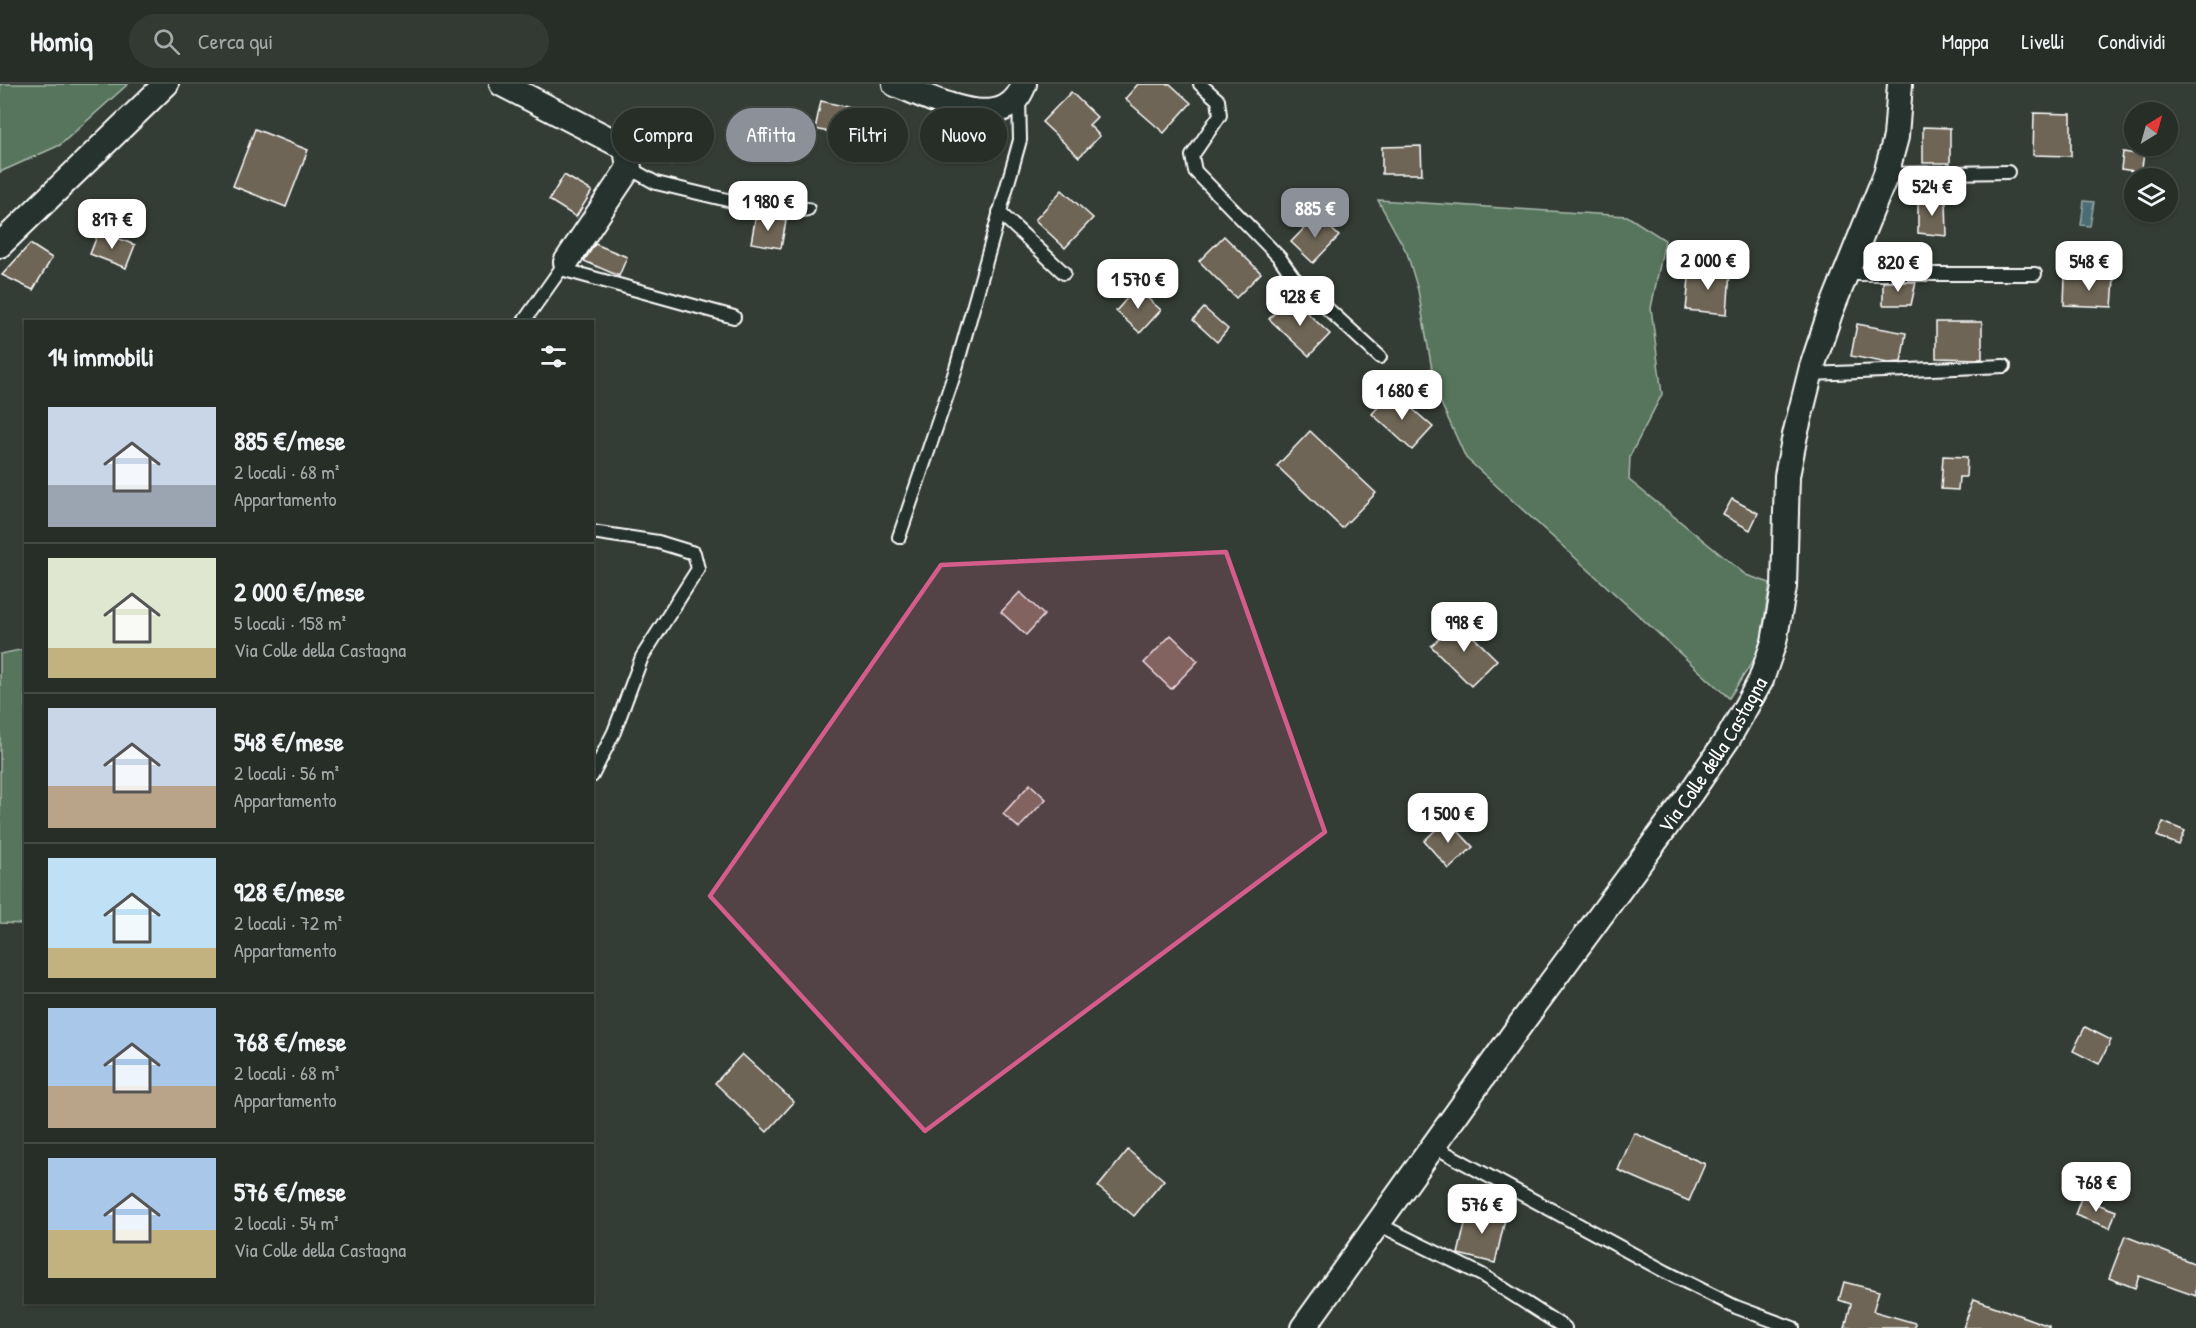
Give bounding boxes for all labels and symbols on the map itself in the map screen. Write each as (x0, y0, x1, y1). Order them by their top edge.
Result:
north arrow (2124, 102, 2178, 156)
pin: 524 € (1890, 166, 1974, 217)
pin: 1 980 € (713, 181, 823, 232)
pin: 885 € (1273, 188, 1357, 239)
pin: 817 € (70, 199, 154, 250)
pin: 2 000 € (1653, 240, 1763, 291)
pin: 548 € (2047, 241, 2131, 292)
pin: 820 € (1856, 242, 1940, 293)
pin: 1 570 € (1083, 259, 1193, 310)
pin: 928 € (1258, 276, 1342, 327)
pin: 1 680 € (1347, 370, 1457, 421)
pin: 998 € (1422, 602, 1506, 653)
street label: Via Colle della Castagna (1651, 671, 1774, 839)
pin: 1 500 € (1393, 793, 1503, 844)
pin: 768 € (2054, 1162, 2138, 1213)
pin: 576 € (1440, 1184, 1524, 1235)

